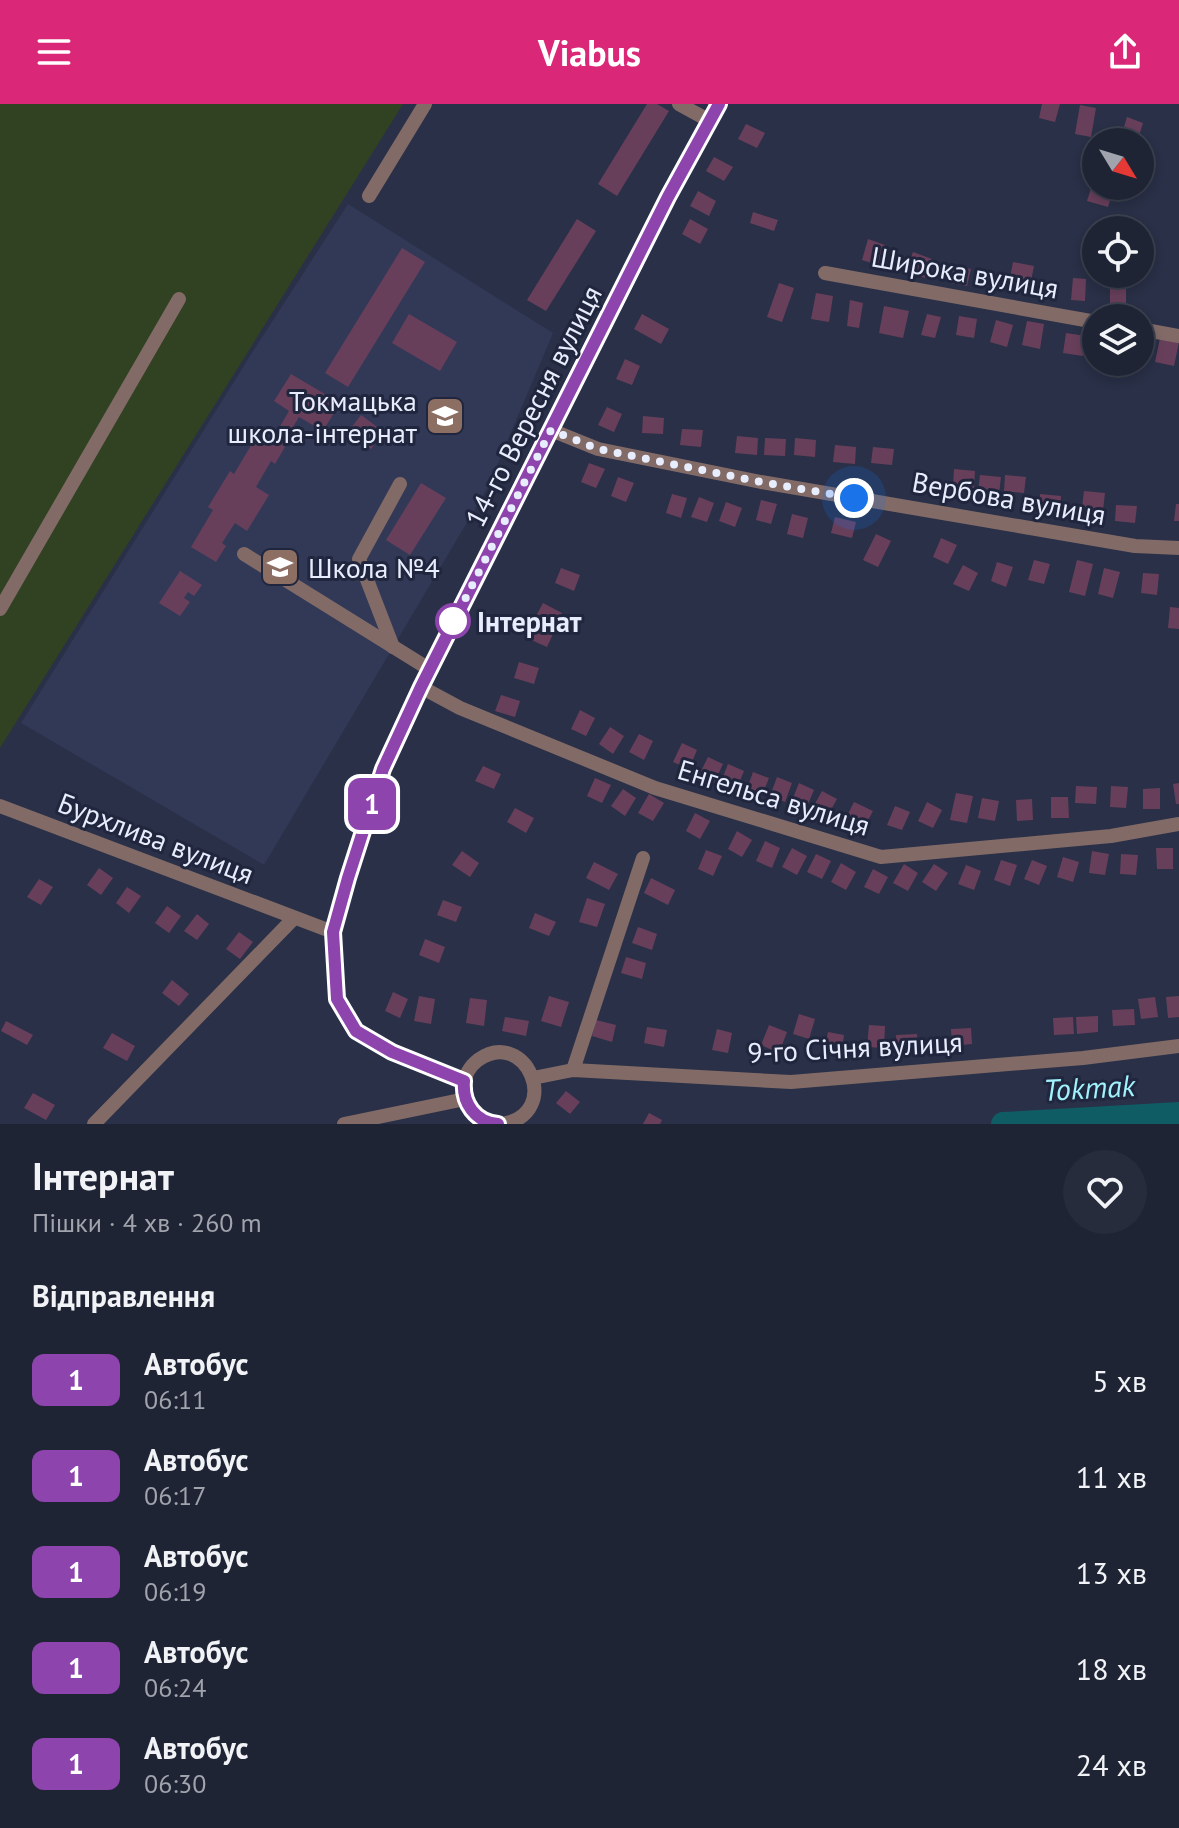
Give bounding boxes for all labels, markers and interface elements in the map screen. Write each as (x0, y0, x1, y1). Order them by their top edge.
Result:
text: Viabus (538, 29, 641, 76)
icon: menu (32, 30, 76, 74)
icon: share (1103, 30, 1147, 74)
north arrow (1082, 128, 1154, 200)
map controls (1082, 128, 1154, 376)
button: locate (1082, 216, 1154, 288)
street label: Широка вулиця (869, 237, 1061, 307)
street label: 14-го Вересня вулиця (456, 279, 610, 533)
button: layers (1082, 304, 1154, 376)
place label: Токмацька школа-інтернат (228, 382, 418, 451)
school or university icon: Токмацька школа-інтернат (424, 395, 466, 437)
street label: Вербова вулиця (909, 463, 1109, 533)
your location (834, 478, 874, 518)
school or university icon: Школа №4 (259, 546, 301, 588)
place label: Школа №4 (308, 549, 440, 586)
place label: Інтернат (477, 603, 582, 640)
marker: Інтернат (436, 604, 470, 638)
street label: Енгельса вулиця (673, 750, 875, 844)
line badge: 1 (346, 778, 398, 830)
street label: Бурхлива вулиця (53, 784, 259, 892)
text: 1 (364, 785, 380, 822)
street label: 9-го Січня вулиця (746, 1023, 964, 1071)
water label: Tokmak (1042, 1065, 1137, 1109)
button: heart (1063, 1150, 1147, 1234)
text: Інтернат (32, 1151, 174, 1200)
text: Пішки · 4 хв · 260 m (32, 1206, 262, 1239)
text: Відправлення (32, 1276, 215, 1315)
text: Автобус (144, 1344, 249, 1383)
text: 1 (68, 1361, 84, 1398)
text: 5 хв (1092, 1361, 1147, 1400)
text: 06:11 (144, 1383, 206, 1416)
text: Автобус (144, 1440, 249, 1479)
text: 1 (68, 1457, 84, 1494)
text: 11 хв (1076, 1457, 1147, 1496)
text: 06:17 (144, 1479, 206, 1512)
text: Автобус (144, 1536, 249, 1575)
text: 1 (68, 1553, 84, 1590)
text: 13 хв (1076, 1553, 1147, 1592)
text: 06:19 (144, 1575, 206, 1608)
text: Автобус (144, 1632, 249, 1671)
text: 1 (68, 1649, 84, 1686)
text: 18 хв (1076, 1649, 1147, 1688)
text: 06:24 (144, 1671, 206, 1704)
text: Автобус (144, 1728, 249, 1767)
text: 1 (68, 1745, 84, 1782)
text: 24 хв (1076, 1745, 1147, 1784)
text: 06:30 (144, 1767, 206, 1800)

